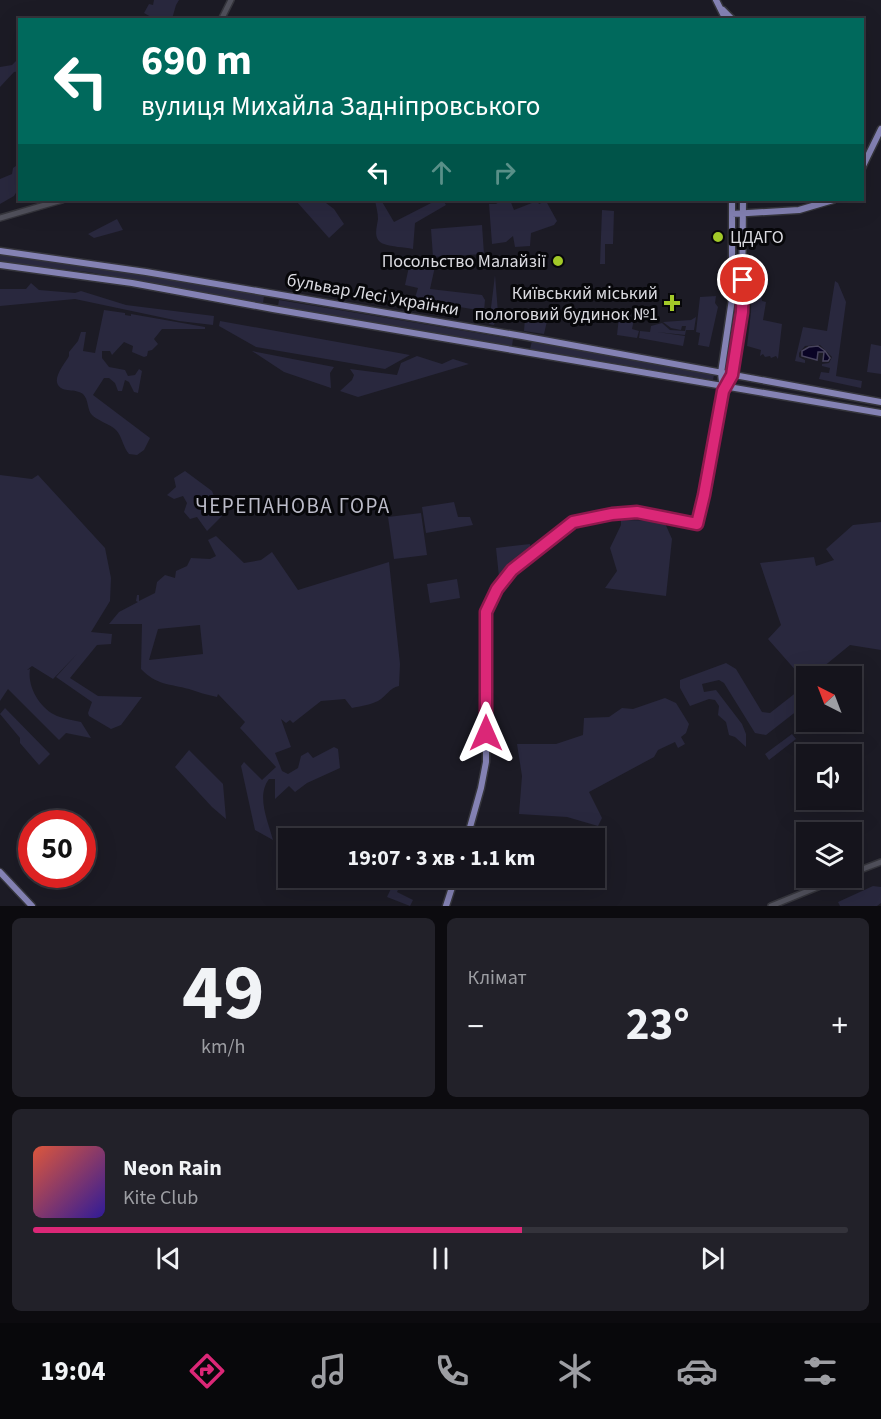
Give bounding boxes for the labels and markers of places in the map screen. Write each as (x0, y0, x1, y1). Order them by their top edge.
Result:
place label: ЦДАГО (730, 225, 784, 250)
marker: ЦДАГО (711, 230, 725, 244)
place label: Посольство Малайзії (382, 249, 546, 274)
marker: Посольство Малайзії (551, 254, 565, 268)
pin (717, 254, 768, 305)
place label: Київський міський пологовий будинок №1 (474, 281, 658, 327)
marker: Київський міський пологовий будинок №1 (663, 294, 681, 312)

